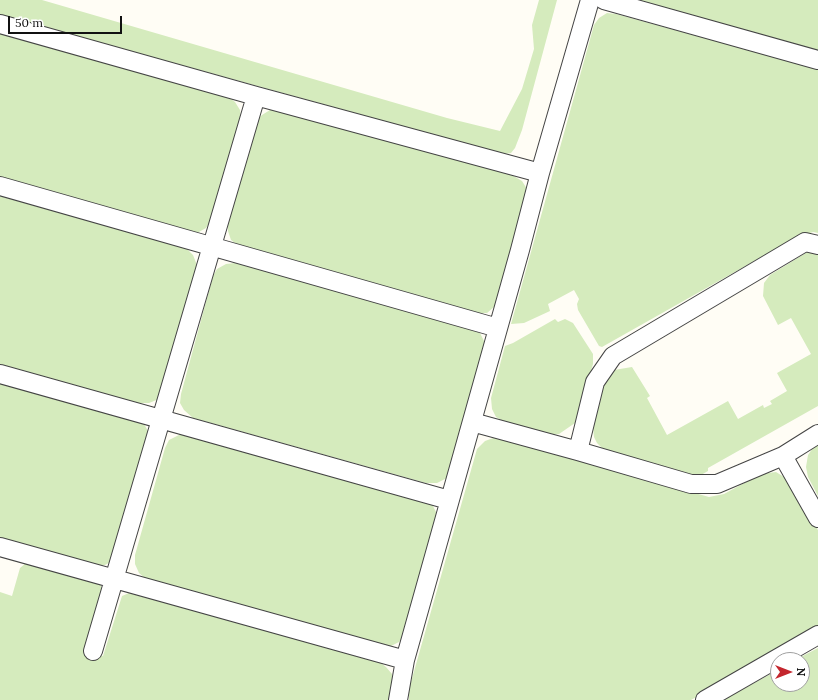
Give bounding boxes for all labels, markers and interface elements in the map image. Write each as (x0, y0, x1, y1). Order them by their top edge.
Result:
scale bar (10, 8, 124, 34)
text: 50 m (15, 15, 43, 30)
north arrow (770, 652, 810, 692)
text: N (794, 668, 808, 676)

